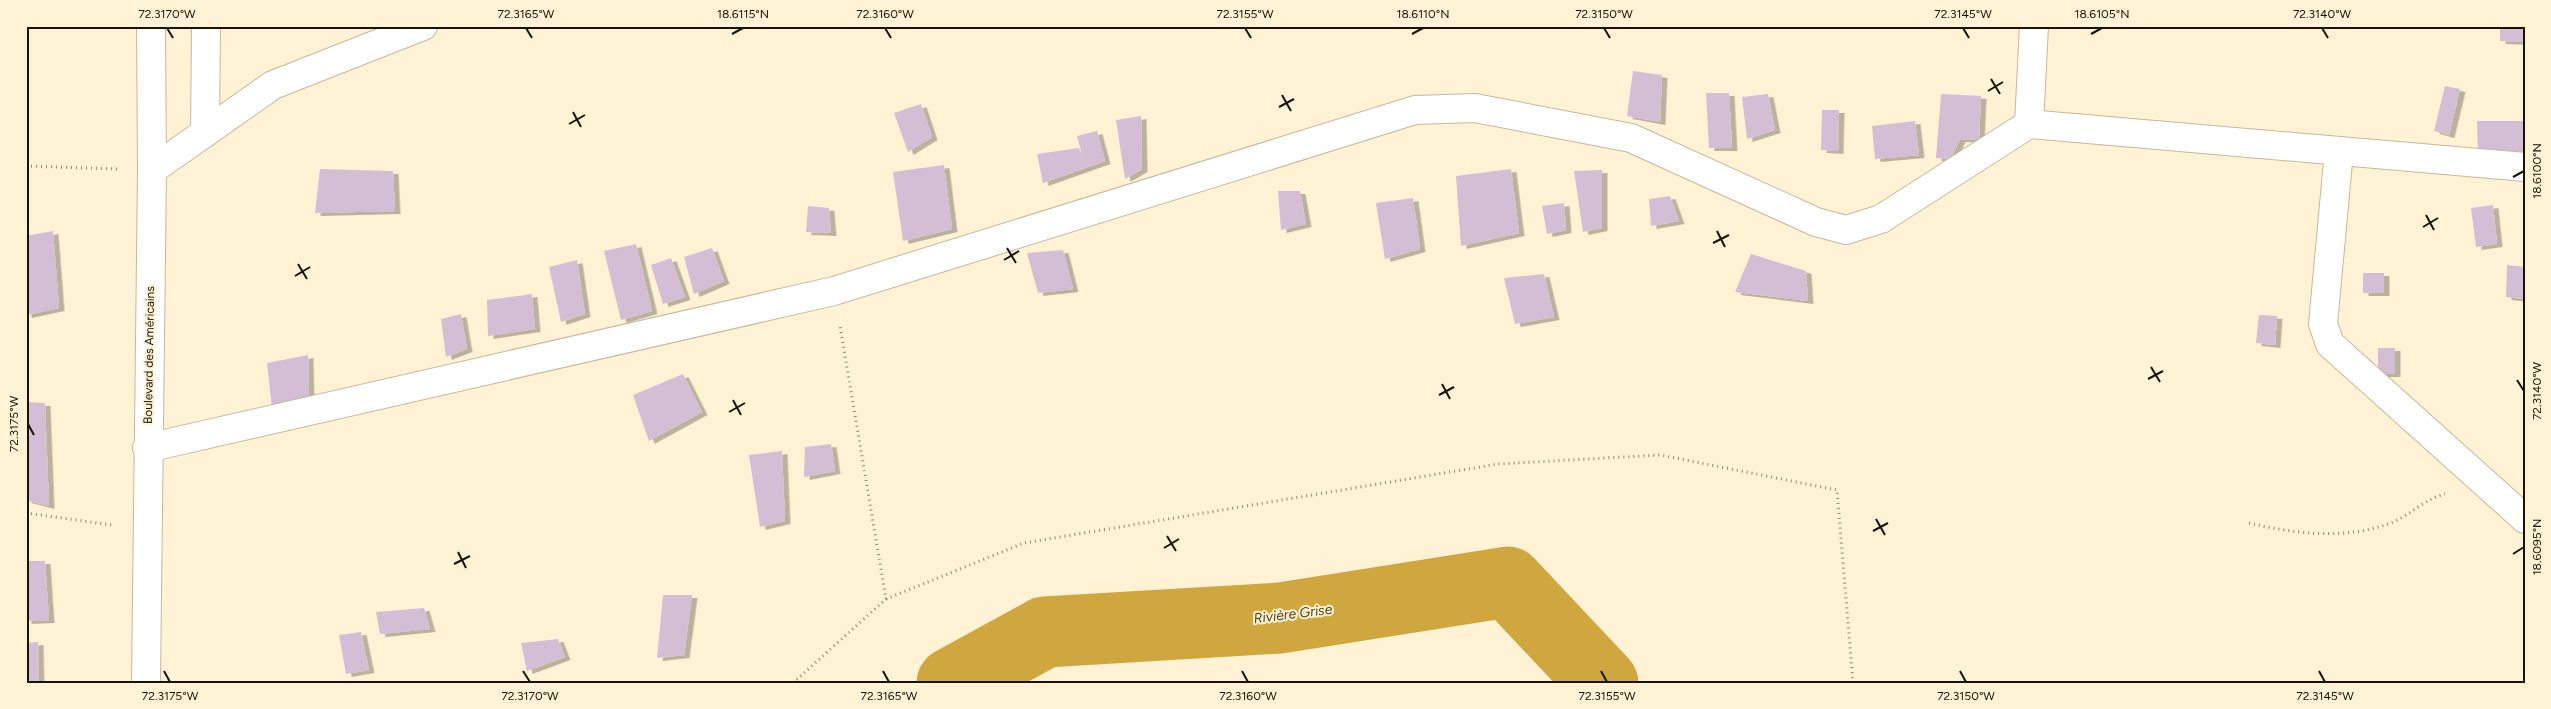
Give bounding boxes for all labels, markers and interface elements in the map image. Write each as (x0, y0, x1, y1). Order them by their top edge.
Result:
text: 72.3170°W (138, 7, 196, 21)
text: 72.3165°W (498, 7, 555, 21)
text: 18.6115°N (717, 7, 769, 21)
text: 72.3160°W (856, 7, 914, 21)
text: 72.3155°W (1217, 7, 1274, 21)
text: 18.6110°N (1397, 7, 1449, 21)
text: 72.3150°W (1575, 7, 1633, 21)
text: 72.3145°W (1934, 7, 1992, 21)
text: 18.6105°N (2075, 7, 2129, 21)
text: 72.3140°W (2293, 7, 2352, 21)
text: 18.6100°N (2530, 143, 2544, 199)
street label: Boulevard des Américains (141, 286, 157, 424)
text: 72.3140°W (2530, 361, 2544, 420)
text: 72.3175°W (7, 395, 21, 452)
text: 18.6095°N (2530, 519, 2544, 575)
water label: Rivière Grise (1253, 601, 1334, 627)
text: 72.3175°W (142, 689, 199, 703)
text: 72.3170°W (501, 689, 559, 703)
text: 72.3165°W (861, 689, 918, 703)
text: 72.3160°W (1219, 689, 1277, 703)
text: 72.3155°W (1579, 689, 1636, 703)
text: 72.3150°W (1937, 689, 1995, 703)
text: 72.3145°W (2296, 689, 2354, 703)

